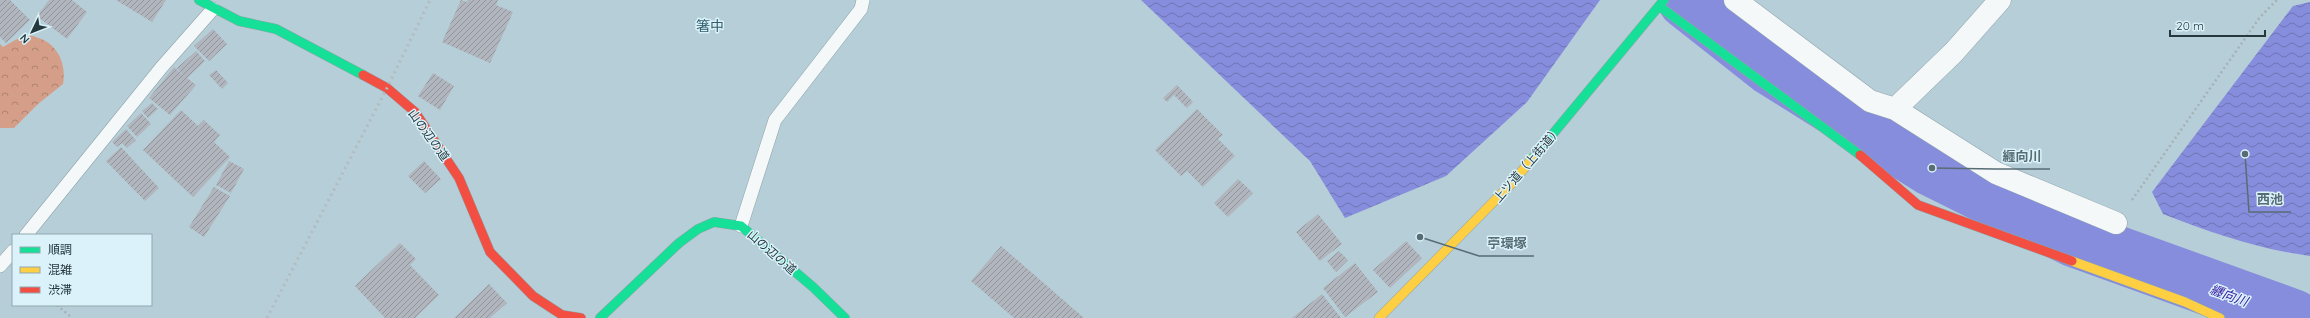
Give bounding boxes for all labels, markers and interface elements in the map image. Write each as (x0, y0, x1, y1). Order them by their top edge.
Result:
north arrow (12, 12, 52, 52)
scale bar (2170, 12, 2265, 38)
district label: 箸中 (696, 17, 724, 35)
text: 20 m (2176, 18, 2204, 33)
text: N (17, 31, 33, 47)
street label: 山の辺の道 (405, 106, 453, 164)
street label: 上ツ道（上街道） (1490, 123, 1564, 205)
callout: 纒向川 (1995, 144, 2050, 169)
text: 纒向川 (2002, 148, 2042, 164)
callout: 西池 (2249, 187, 2291, 212)
text: 西池 (2257, 191, 2283, 207)
street label: 山の辺の道 (744, 227, 800, 277)
callout: 苧環塚 (1479, 231, 1534, 256)
legend (12, 234, 152, 306)
text: 苧環塚 (1487, 235, 1527, 251)
text: 順調 (48, 242, 72, 257)
text: 混雑 (48, 262, 72, 277)
water label: 纒向川 (2208, 281, 2252, 310)
text: 渋滞 (48, 282, 72, 297)

